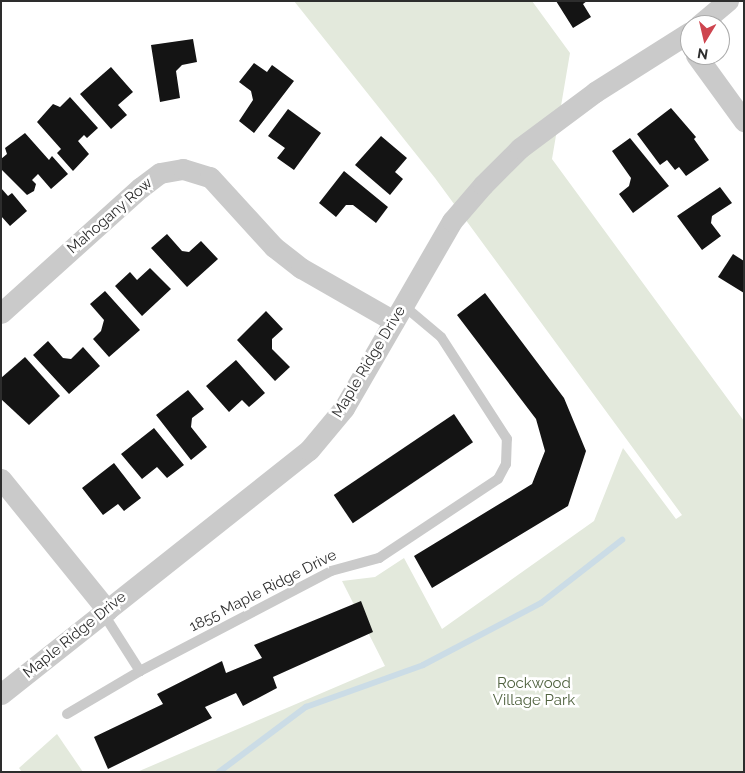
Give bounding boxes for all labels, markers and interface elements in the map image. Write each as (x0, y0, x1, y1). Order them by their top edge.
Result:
north arrow (680, 15, 730, 65)
text: N (696, 45, 709, 63)
street label: Mahogany Row (64, 174, 156, 258)
street label: Maple Ridge Drive (329, 303, 409, 421)
street label: 1855 Maple Ridge Drive (186, 546, 340, 636)
street label: Maple Ridge Drive (20, 588, 130, 682)
park label: Rockwood Village Park (493, 674, 575, 709)

